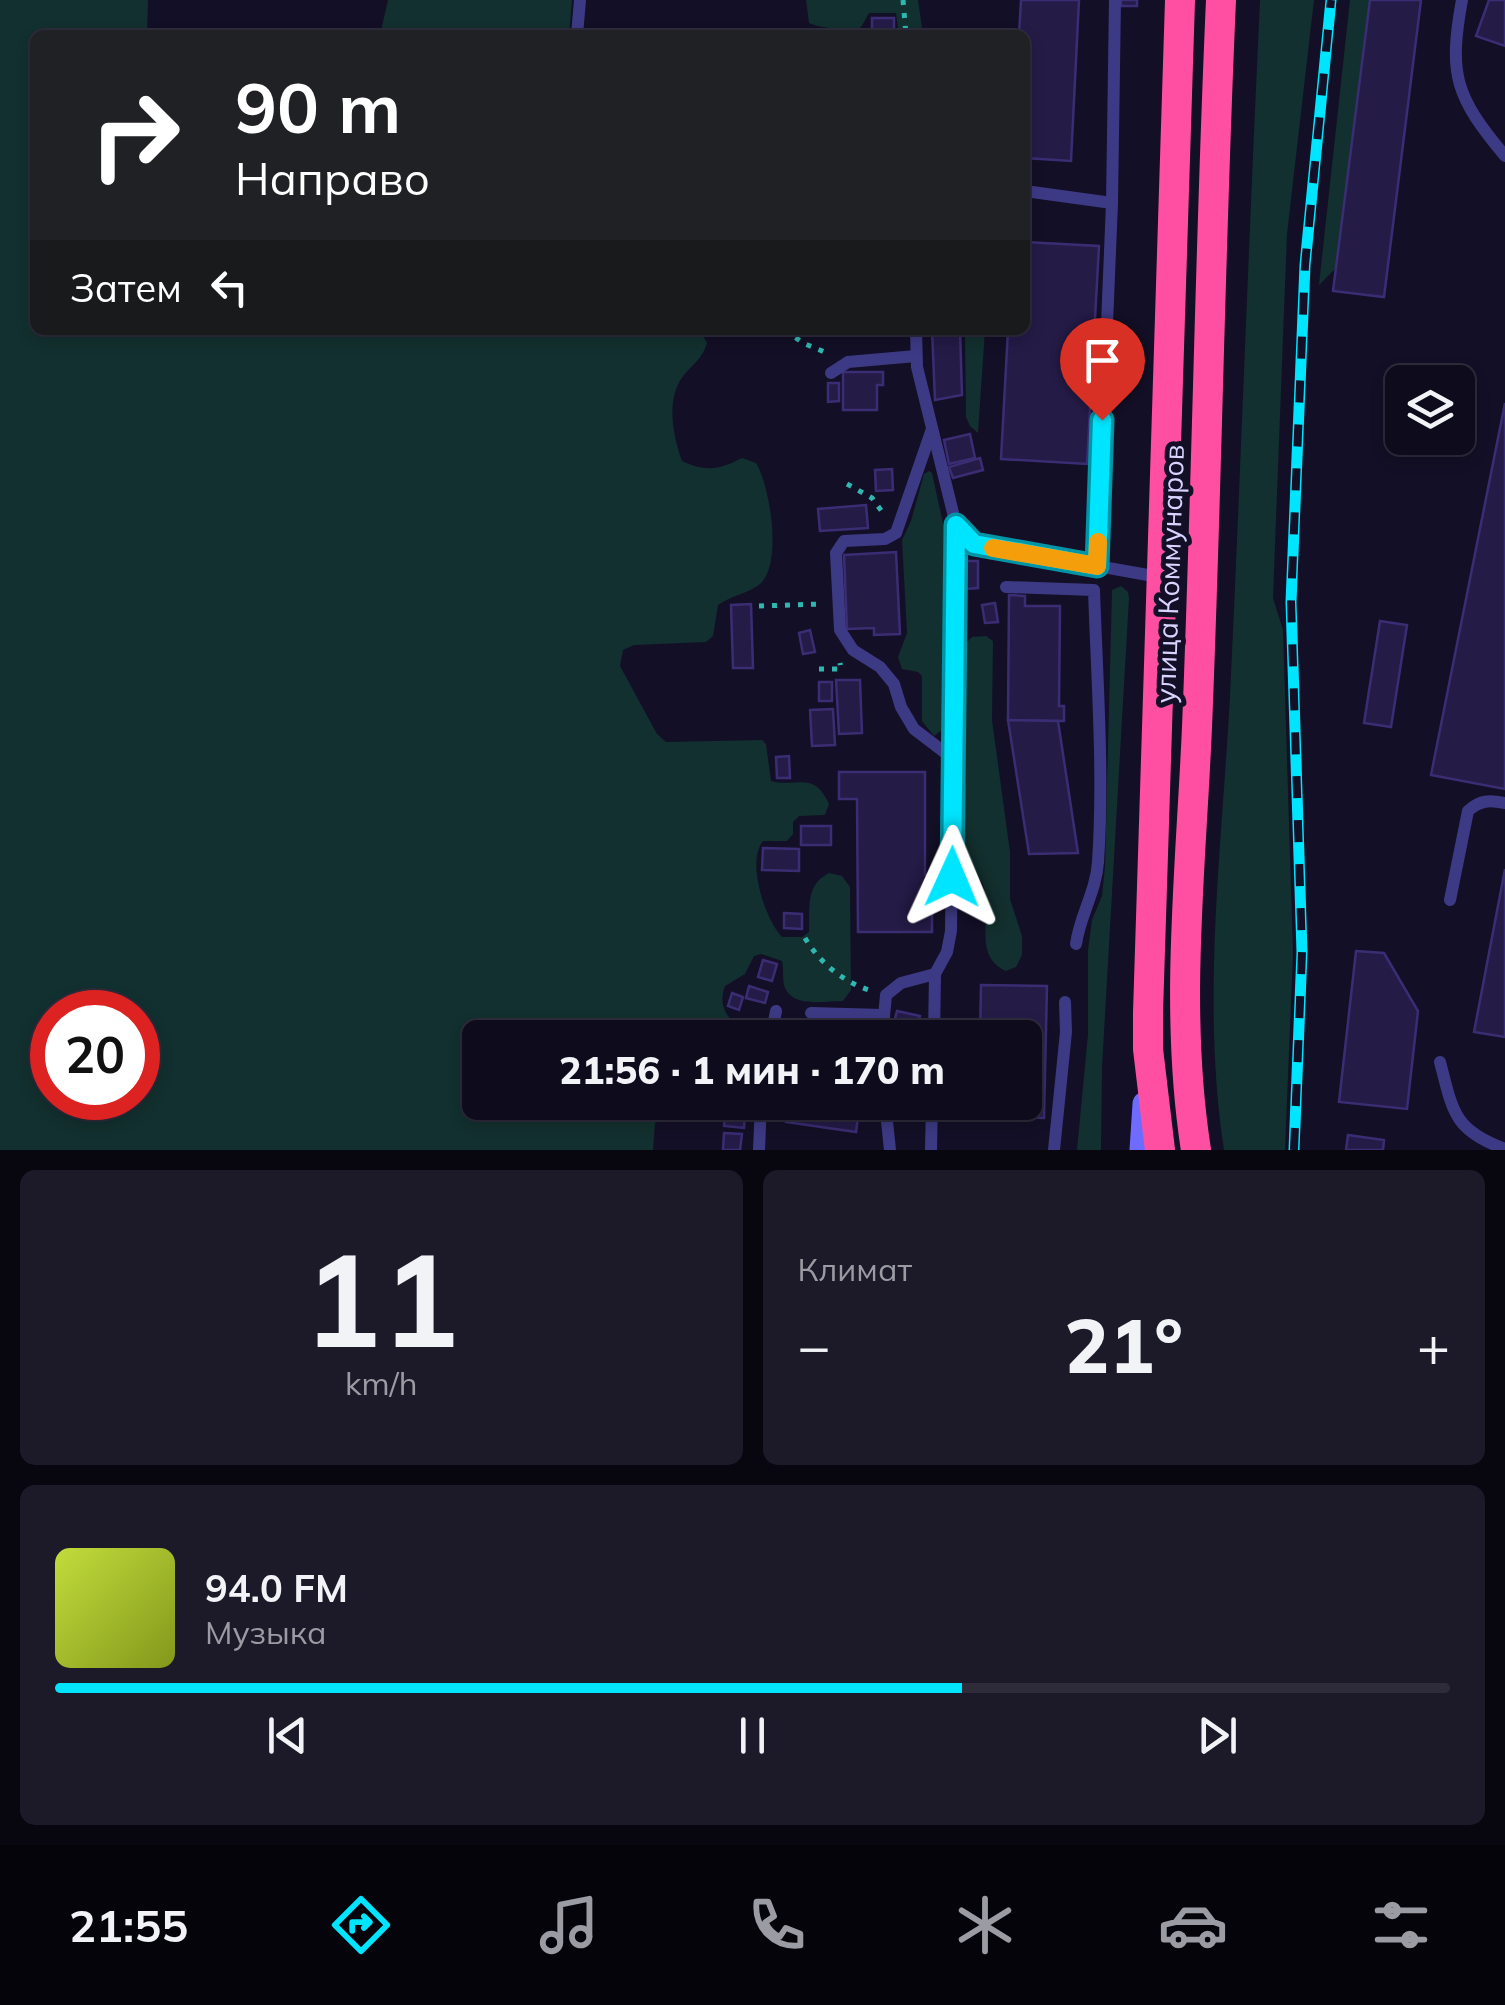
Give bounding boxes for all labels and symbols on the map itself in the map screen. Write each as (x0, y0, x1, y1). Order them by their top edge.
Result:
pin (1060, 318, 1145, 421)
street label: улица Коммунаров (1147, 444, 1191, 704)
position arrow (900, 825, 1004, 929)
speed limit sign: 20 (30, 990, 160, 1120)

